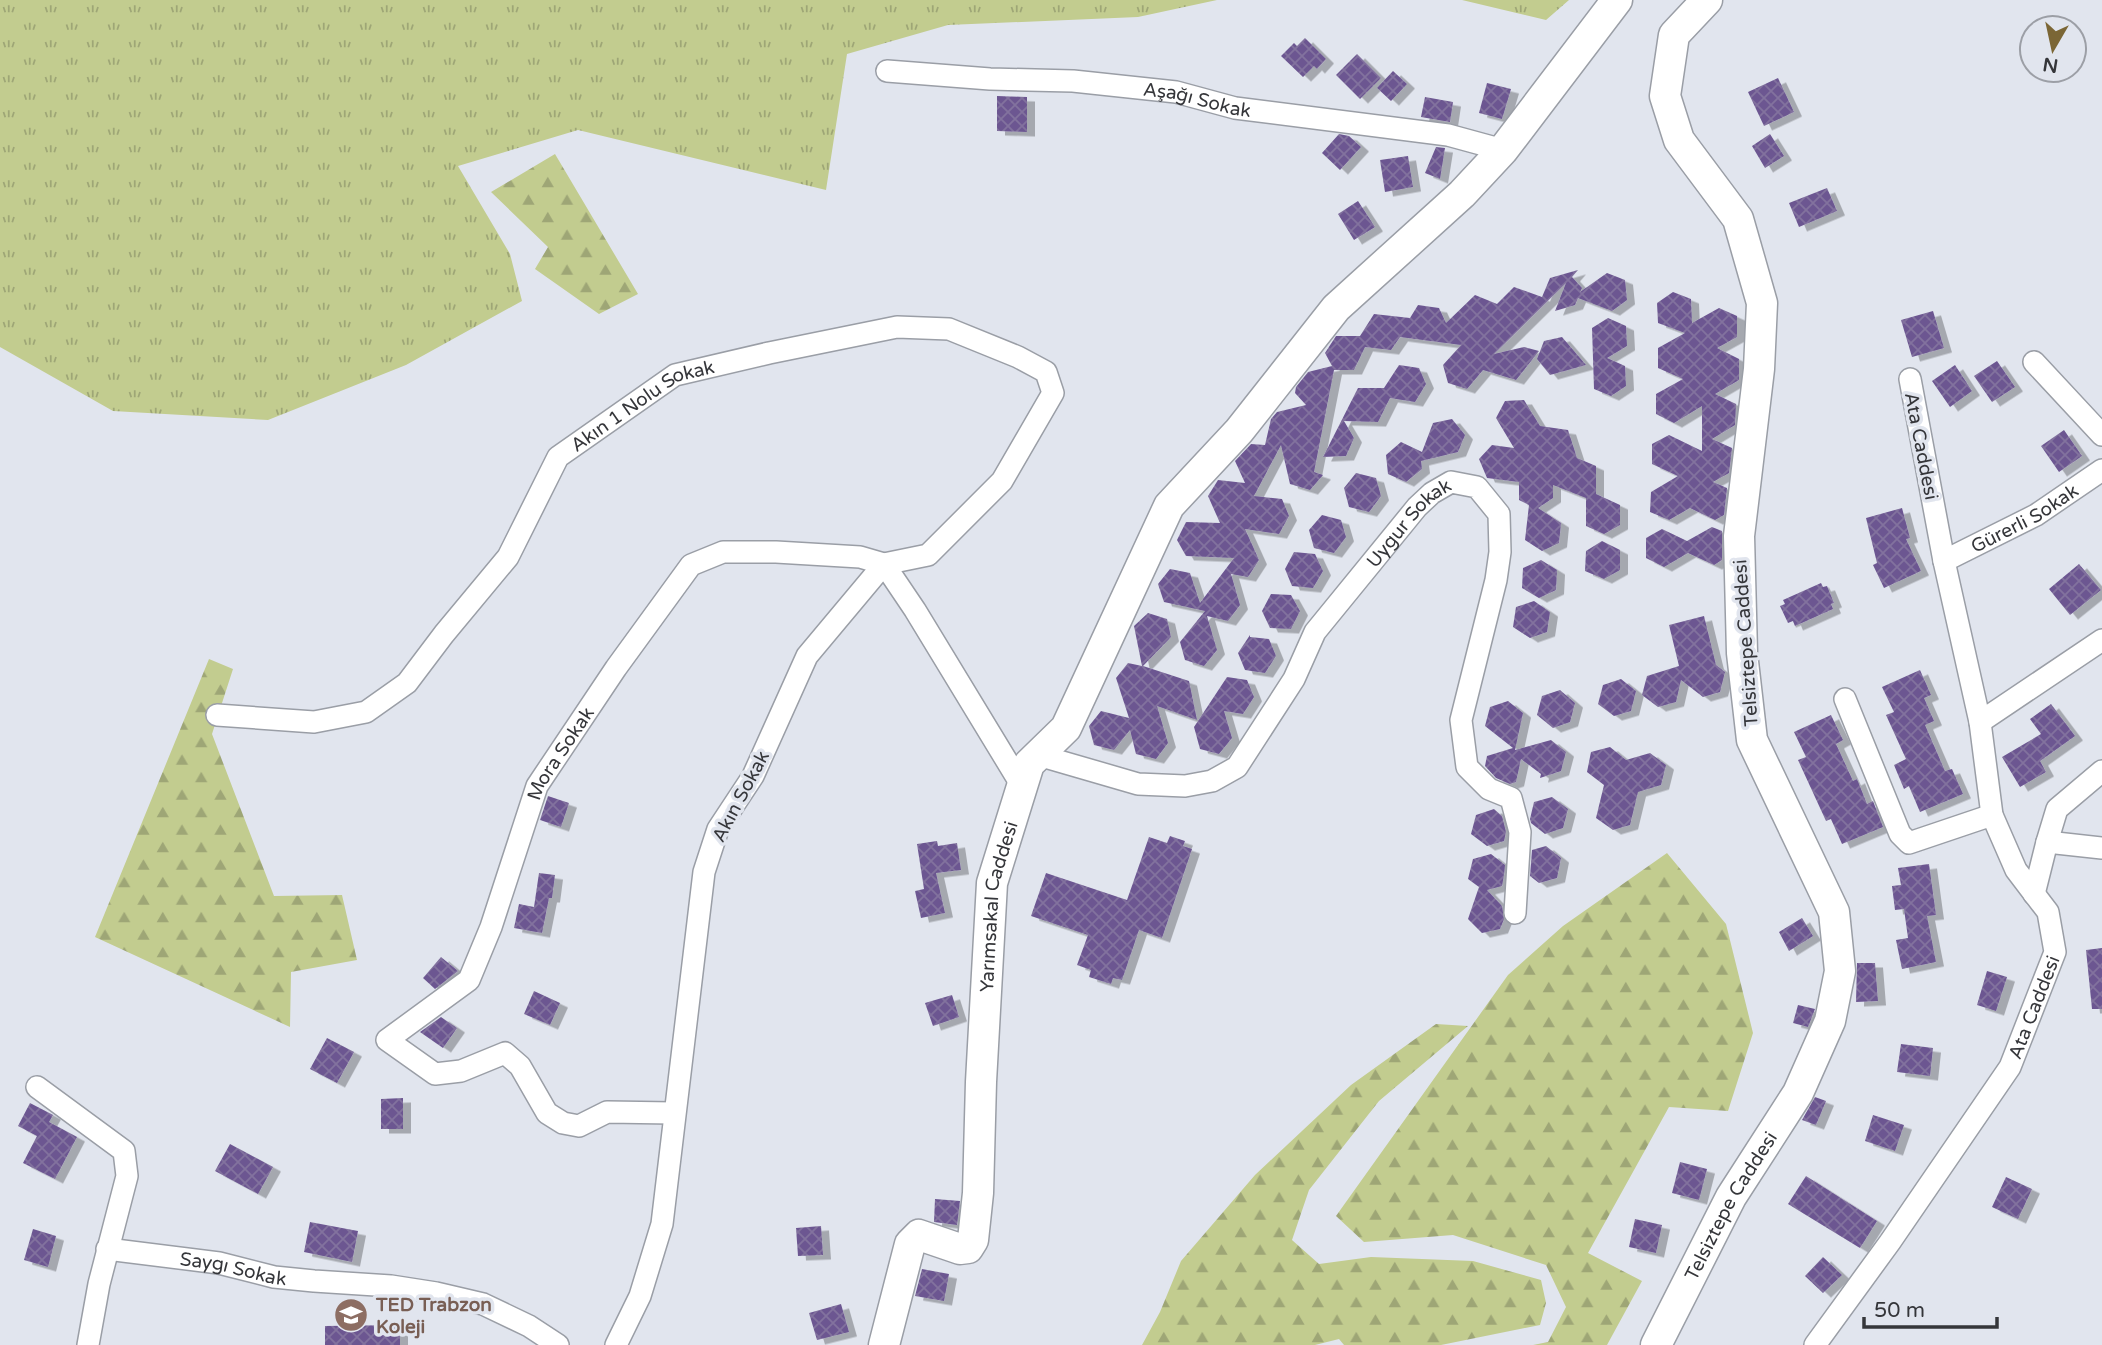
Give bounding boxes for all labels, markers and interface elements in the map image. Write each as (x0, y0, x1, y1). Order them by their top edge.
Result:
north arrow (2018, 14, 2088, 84)
text: N (2041, 53, 2060, 77)
street label: Aşağı Sokak (1142, 79, 1252, 122)
street label: Akın 1 Nolu Sokak (567, 356, 717, 457)
street label: Ata Caddesi (1900, 391, 1942, 502)
street label: Uygur Sokak (1362, 474, 1455, 572)
street label: Gürerli Sokak (1967, 480, 2083, 558)
street label: Telsiztepe Caddesi (1729, 559, 1763, 727)
street label: Mora Sokak (523, 703, 599, 803)
street label: Akın Sokak (708, 747, 774, 846)
street label: Yarımsakal Caddesi (976, 819, 1023, 993)
street label: Ata Caddesi (2004, 953, 2065, 1062)
street label: Telsiztepe Caddesi (1681, 1128, 1782, 1284)
street label: Saygı Sokak (179, 1248, 288, 1290)
scale bar (1864, 1286, 1997, 1330)
place label: TED Trabzon Koleji (375, 1294, 492, 1339)
school or university icon: TED Trabzon Koleji (332, 1296, 370, 1334)
text: 50 m (1874, 1298, 1925, 1323)

